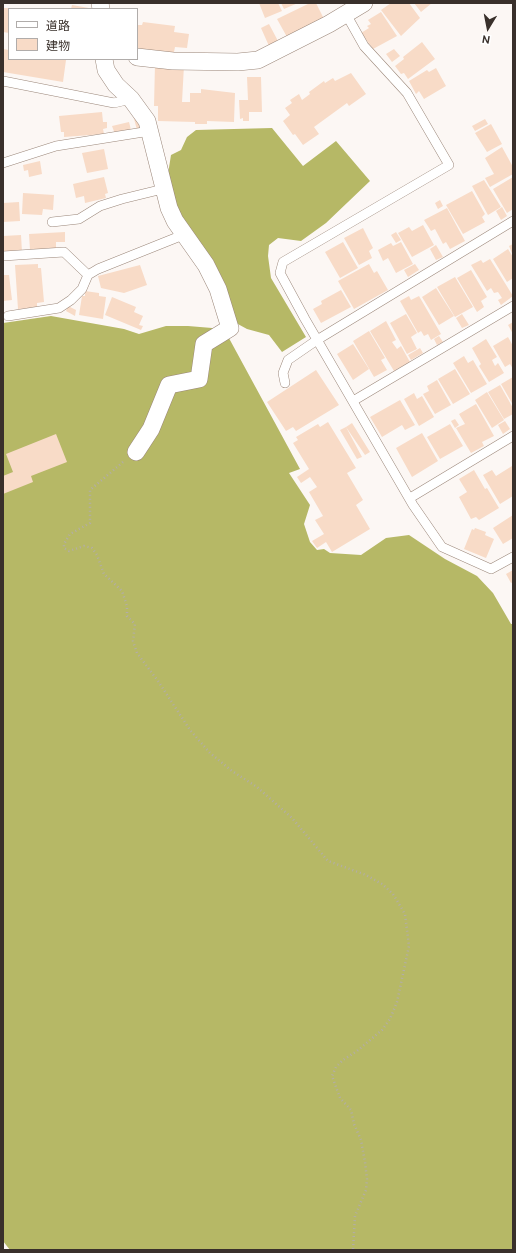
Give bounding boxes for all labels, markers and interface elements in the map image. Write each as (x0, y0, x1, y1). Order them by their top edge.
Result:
legend (8, 8, 138, 60)
north arrow (468, 8, 508, 48)
text: 道路 (46, 19, 70, 32)
text: N (481, 33, 491, 46)
text: 建物 (46, 39, 70, 52)

